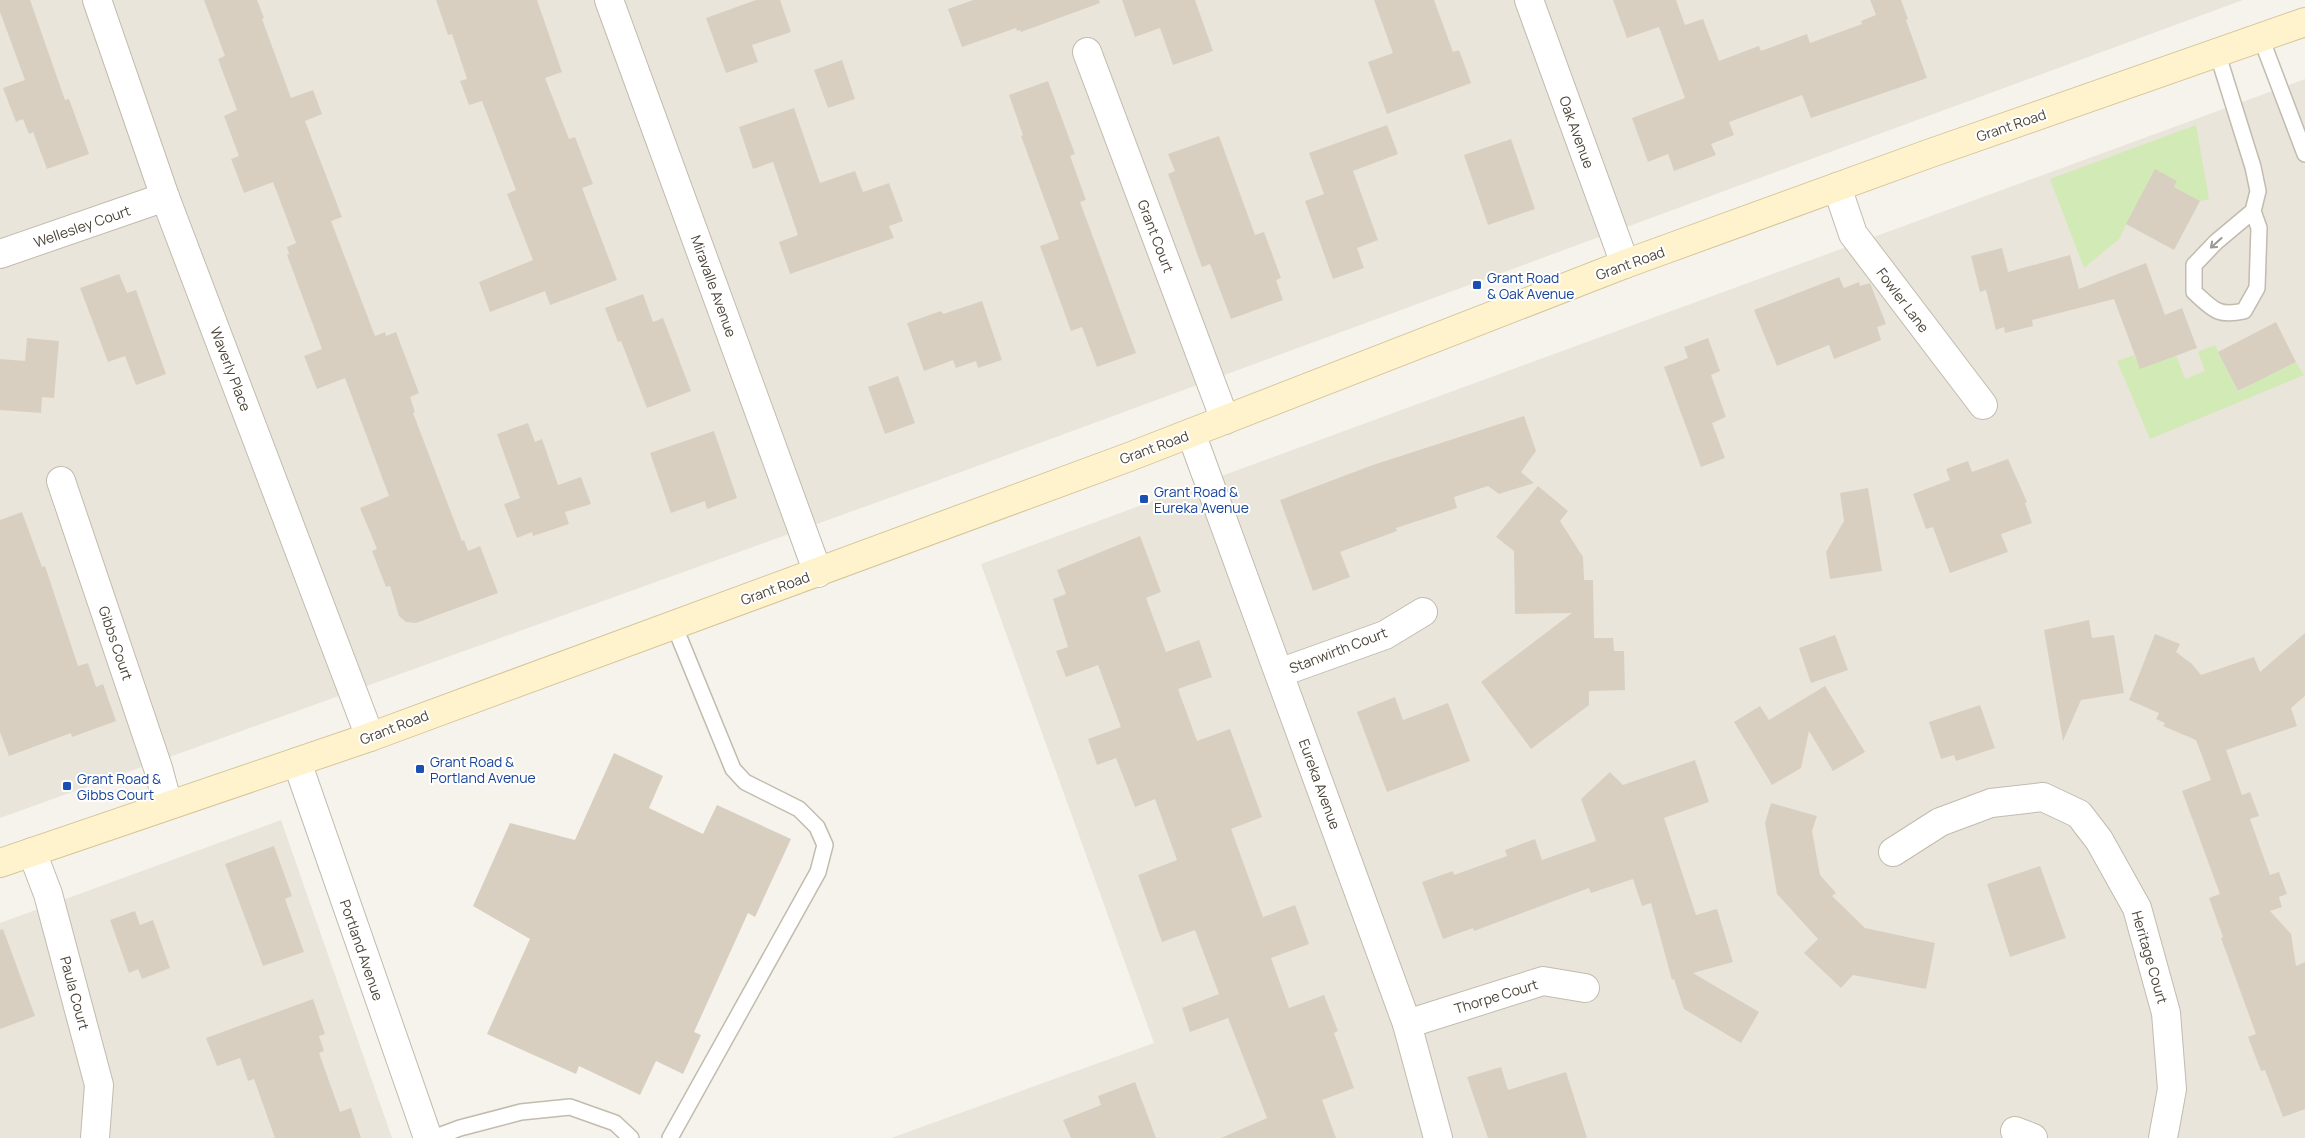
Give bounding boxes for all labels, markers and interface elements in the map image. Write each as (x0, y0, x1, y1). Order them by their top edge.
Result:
street label: Oak Avenue (1555, 93, 1599, 171)
street label: Grant Road (1974, 104, 2048, 146)
street label: Grant Court (1133, 197, 1179, 275)
street label: Wellesley Court (31, 200, 133, 251)
street label: Miravalle Avenue (687, 232, 741, 340)
one-way arrow (2210, 237, 2223, 249)
street label: Grant Road (1593, 242, 1667, 284)
street label: Fowler Lane (1872, 264, 1934, 336)
place label: Grant Road & Oak Avenue (1487, 268, 1575, 303)
marker: Grant Road & Oak Avenue (1471, 279, 1483, 291)
street label: Waverly Place (206, 324, 256, 414)
street label: Grant Road (1117, 426, 1191, 468)
place label: Grant Road & Eureka Avenue (1154, 482, 1249, 517)
marker: Grant Road & Eureka Avenue (1138, 493, 1150, 505)
street label: Grant Road (738, 567, 812, 609)
street label: Gibbs Court (94, 603, 138, 683)
street label: Stanwirth Court (1286, 622, 1390, 677)
street label: Grant Road (357, 705, 431, 749)
street label: Eureka Avenue (1295, 736, 1345, 832)
place label: Grant Road & Portland Avenue (430, 752, 536, 787)
marker: Grant Road & Portland Avenue (414, 763, 426, 775)
place label: Grant Road & Gibbs Court (77, 769, 161, 804)
marker: Grant Road & Gibbs Court (61, 780, 73, 792)
street label: Portland Avenue (336, 897, 388, 1003)
street label: Heritage Court (2128, 908, 2172, 1006)
street label: Paula Court (56, 954, 94, 1032)
street label: Thorpe Court (1452, 974, 1541, 1018)

